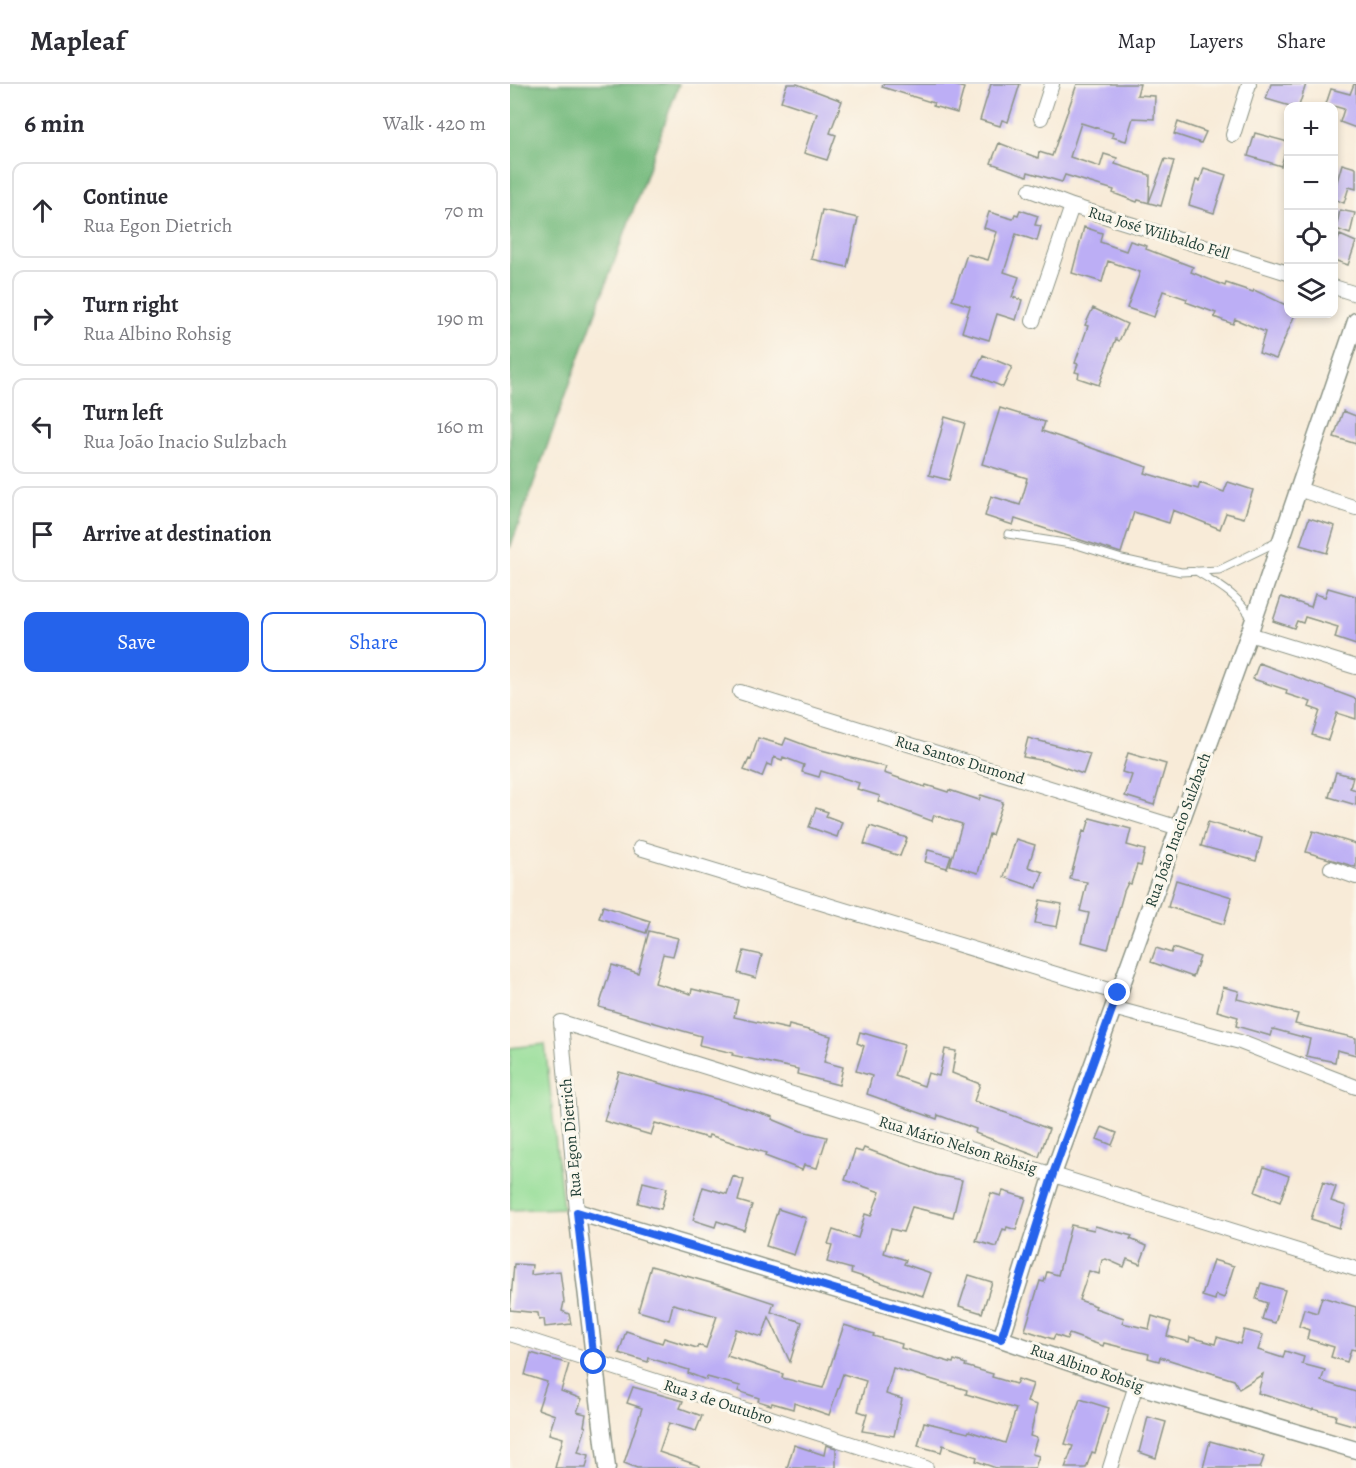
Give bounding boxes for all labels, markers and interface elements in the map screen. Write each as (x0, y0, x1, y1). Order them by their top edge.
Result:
text: Mapleaf (30, 22, 125, 60)
text: Map (1117, 27, 1156, 55)
text: Layers (1189, 27, 1244, 55)
text: Share (1277, 27, 1326, 55)
map controls (1284, 102, 1338, 318)
button: + (1284, 102, 1338, 156)
text: 6 min (24, 106, 85, 141)
text: Walk · 420 m (383, 110, 486, 137)
button: − (1284, 156, 1338, 210)
text: Continue (83, 182, 168, 212)
icon: ahead (26, 194, 59, 227)
text: 70 m (444, 197, 484, 224)
street label: Rua José Wilibaldo Fell (1086, 201, 1232, 265)
button: locate (1284, 210, 1338, 264)
text: Rua Egon Dietrich (83, 212, 232, 239)
button: layers (1284, 264, 1338, 318)
text: Turn right (83, 290, 179, 320)
icon: right (26, 302, 59, 335)
text: 190 m (437, 305, 484, 332)
text: Rua Albino Rohsig (83, 320, 232, 347)
text: Turn left (83, 398, 163, 428)
icon: left (26, 410, 59, 443)
text: 160 m (437, 413, 484, 440)
text: Rua João Inacio Sulzbach (83, 428, 287, 455)
icon: arrive (26, 518, 59, 551)
text: Arrive at destination (83, 519, 272, 549)
button: Save (24, 612, 249, 672)
button: Share (261, 612, 486, 672)
street label: Rua Santos Dumond (893, 730, 1028, 790)
street label: Rua João Inacio Sulzbach (1140, 749, 1216, 910)
route end (1104, 979, 1130, 1005)
street label: Rua Egon Dietrich (555, 1077, 587, 1198)
street label: Rua Mário Nelson Röhsig (876, 1110, 1040, 1180)
street label: Rua Albino Rohsig (1027, 1338, 1147, 1398)
route start (580, 1348, 606, 1374)
street label: Rua 3 de Outubro (661, 1374, 775, 1430)

